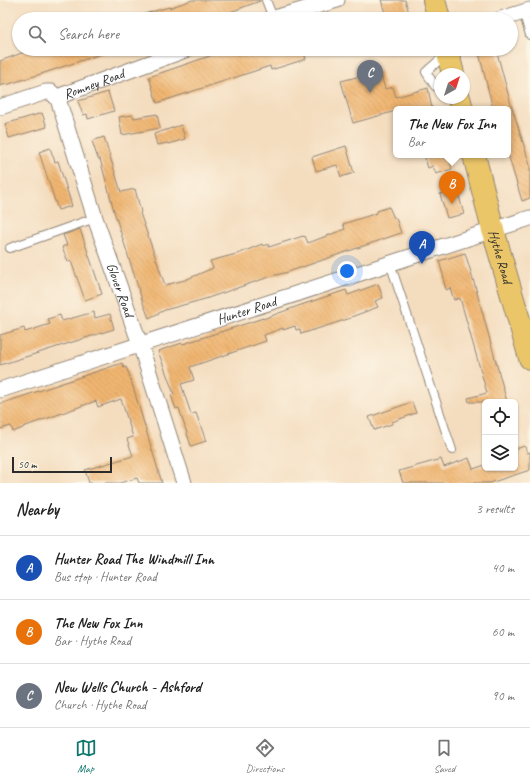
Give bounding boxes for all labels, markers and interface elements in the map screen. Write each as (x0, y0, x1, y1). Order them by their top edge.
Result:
search box (12, 12, 518, 56)
icon: search (26, 23, 48, 45)
text: Search here (58, 25, 119, 44)
pin: C (357, 60, 383, 93)
street label: Romney Road (61, 64, 129, 102)
north arrow (434, 68, 470, 104)
popup (393, 106, 511, 158)
text: The New Fox Inn (408, 115, 496, 134)
text: Bar (408, 134, 425, 150)
pin: B (439, 171, 465, 204)
street label: Hythe Road (485, 228, 517, 288)
pin: A (409, 231, 435, 264)
street label: Glover Road (103, 260, 139, 321)
your location (337, 261, 357, 281)
street label: Hunter Road (215, 292, 280, 328)
map controls (482, 399, 518, 471)
button: locate (482, 399, 518, 435)
button: layers (482, 435, 518, 471)
scale bar (12, 455, 112, 474)
text: 50 m (18, 457, 37, 471)
text: Nearby (16, 499, 59, 520)
text: 3 results (476, 501, 514, 517)
text: Hunter Road The Windmill Inn (54, 550, 214, 569)
text: A (26, 560, 32, 576)
text: 40 m (492, 560, 514, 576)
text: Bus stop · Hunter Road (54, 569, 157, 585)
text: The New Fox Inn (54, 614, 142, 633)
text: B (26, 624, 32, 640)
text: 60 m (492, 624, 514, 640)
text: Bar · Hythe Road (54, 633, 131, 649)
text: New Wells Church - Ashford (54, 678, 201, 697)
text: C (26, 688, 32, 704)
text: 90 m (492, 688, 514, 704)
text: Church · Hythe Road (54, 697, 146, 713)
tab: Map (75, 737, 97, 775)
tab: Directions (246, 737, 284, 775)
tab: Saved (433, 737, 455, 775)

